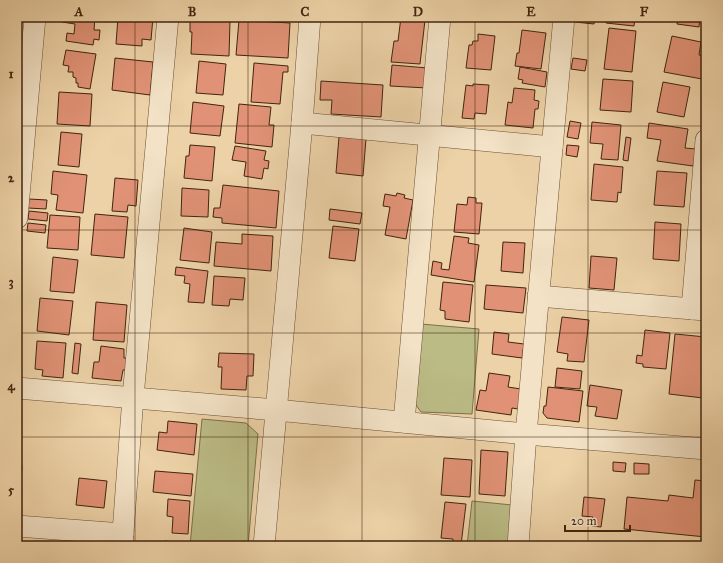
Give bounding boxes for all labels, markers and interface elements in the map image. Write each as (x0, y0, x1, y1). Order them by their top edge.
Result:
text: A (74, 4, 84, 20)
text: B (188, 4, 197, 20)
text: C (301, 4, 310, 20)
text: D (413, 4, 423, 20)
text: E (526, 4, 536, 20)
text: F (640, 4, 649, 20)
text: 1 (8, 66, 14, 82)
text: 2 (8, 170, 15, 186)
text: 3 (8, 274, 14, 290)
text: 4 (7, 378, 15, 394)
text: 5 (8, 482, 15, 498)
scale bar (565, 507, 630, 533)
text: 20 m (571, 514, 597, 528)

